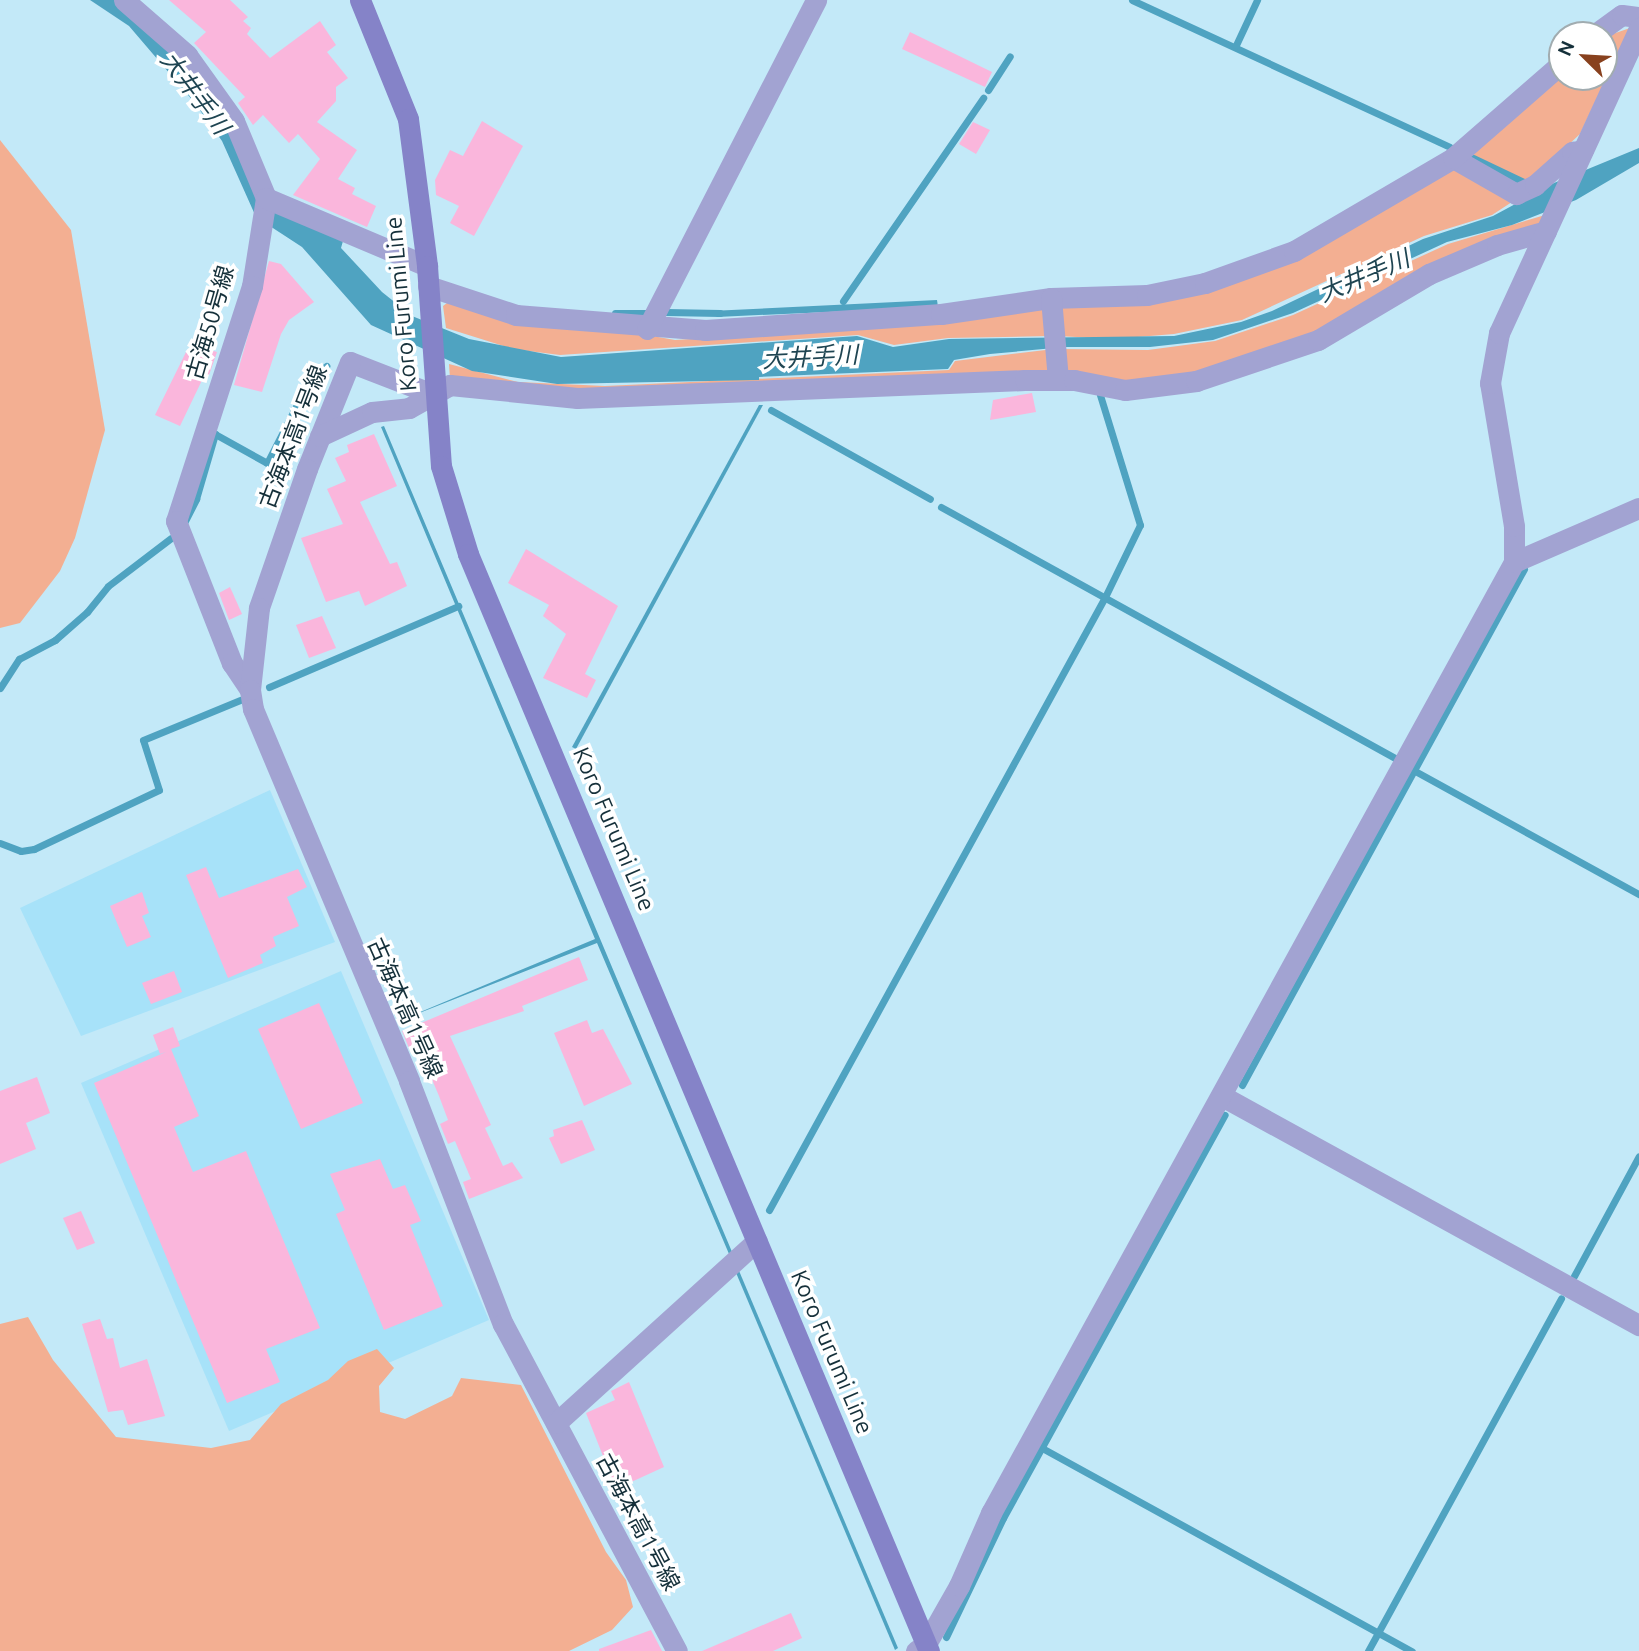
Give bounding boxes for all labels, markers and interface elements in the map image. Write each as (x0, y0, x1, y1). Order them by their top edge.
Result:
north arrow (1548, 21, 1618, 91)
text: N (1553, 37, 1579, 59)
water label: 大井手川 (155, 46, 235, 140)
street label: Koro Furumi Line (380, 216, 422, 392)
water label: 大井手川 (1314, 244, 1414, 308)
street label: 古海50号線 (180, 263, 240, 383)
water label: 大井手川 (761, 340, 859, 374)
street label: 古海本高1号線 (253, 362, 333, 512)
street label: Koro Furumi Line (567, 743, 661, 915)
street label: 古海本高1号線 (362, 933, 448, 1083)
street label: Koro Furumi Line (785, 1266, 879, 1438)
street label: 古海本高1号線 (590, 1449, 686, 1595)

